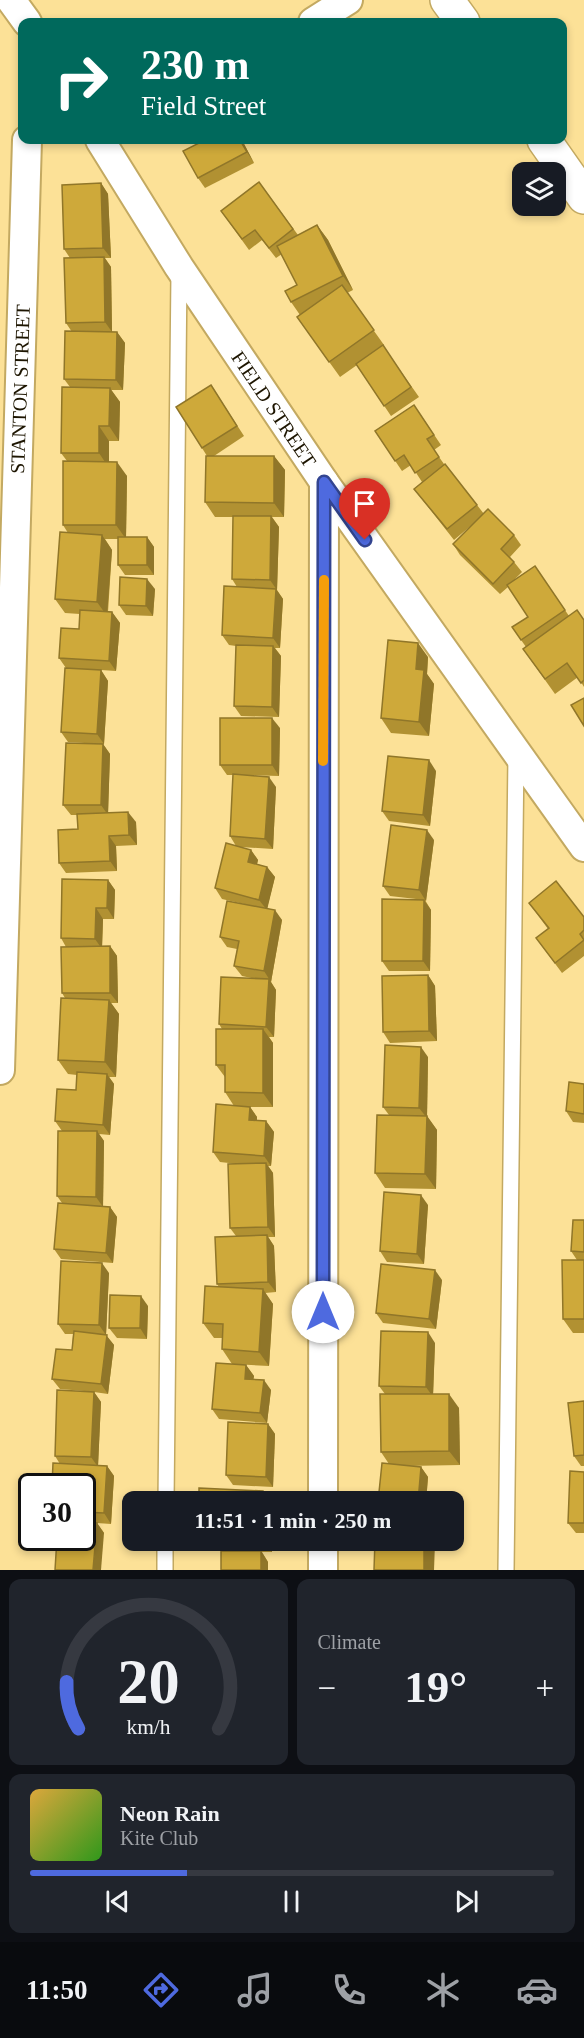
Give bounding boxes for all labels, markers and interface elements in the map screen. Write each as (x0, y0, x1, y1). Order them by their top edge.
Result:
icon: right (42, 42, 120, 120)
text: 230 m (141, 42, 250, 88)
text: Field Street (141, 91, 266, 121)
map controls (512, 162, 566, 216)
button: layers (512, 162, 566, 216)
street label: STANTON STREET (6, 304, 34, 474)
street label: FIELD STREET (227, 347, 321, 471)
pin (339, 478, 390, 540)
icon: arrive (348, 487, 381, 520)
position arrow (291, 1280, 355, 1344)
speed limit sign: 30 (18, 1473, 96, 1551)
text: 11:51 · 1 min · 250 m (195, 1508, 391, 1533)
text: Climate (318, 1631, 381, 1653)
text: 20 (117, 1647, 179, 1716)
text: 19° (404, 1662, 467, 1712)
text: − (318, 1670, 336, 1706)
text: + (535, 1670, 554, 1706)
text: km/h (126, 1715, 171, 1739)
text: Neon Rain (120, 1801, 220, 1826)
text: Kite Club (120, 1827, 198, 1849)
icon: previous (101, 1885, 134, 1918)
icon: pause (275, 1885, 308, 1918)
icon: next (450, 1885, 483, 1918)
icon: directions (140, 1969, 182, 2011)
icon: music (234, 1969, 276, 2011)
icon: phone (328, 1969, 370, 2011)
icon: climate (422, 1969, 464, 2011)
icon: car (516, 1969, 558, 2011)
text: 11:50 (26, 1975, 88, 2005)

